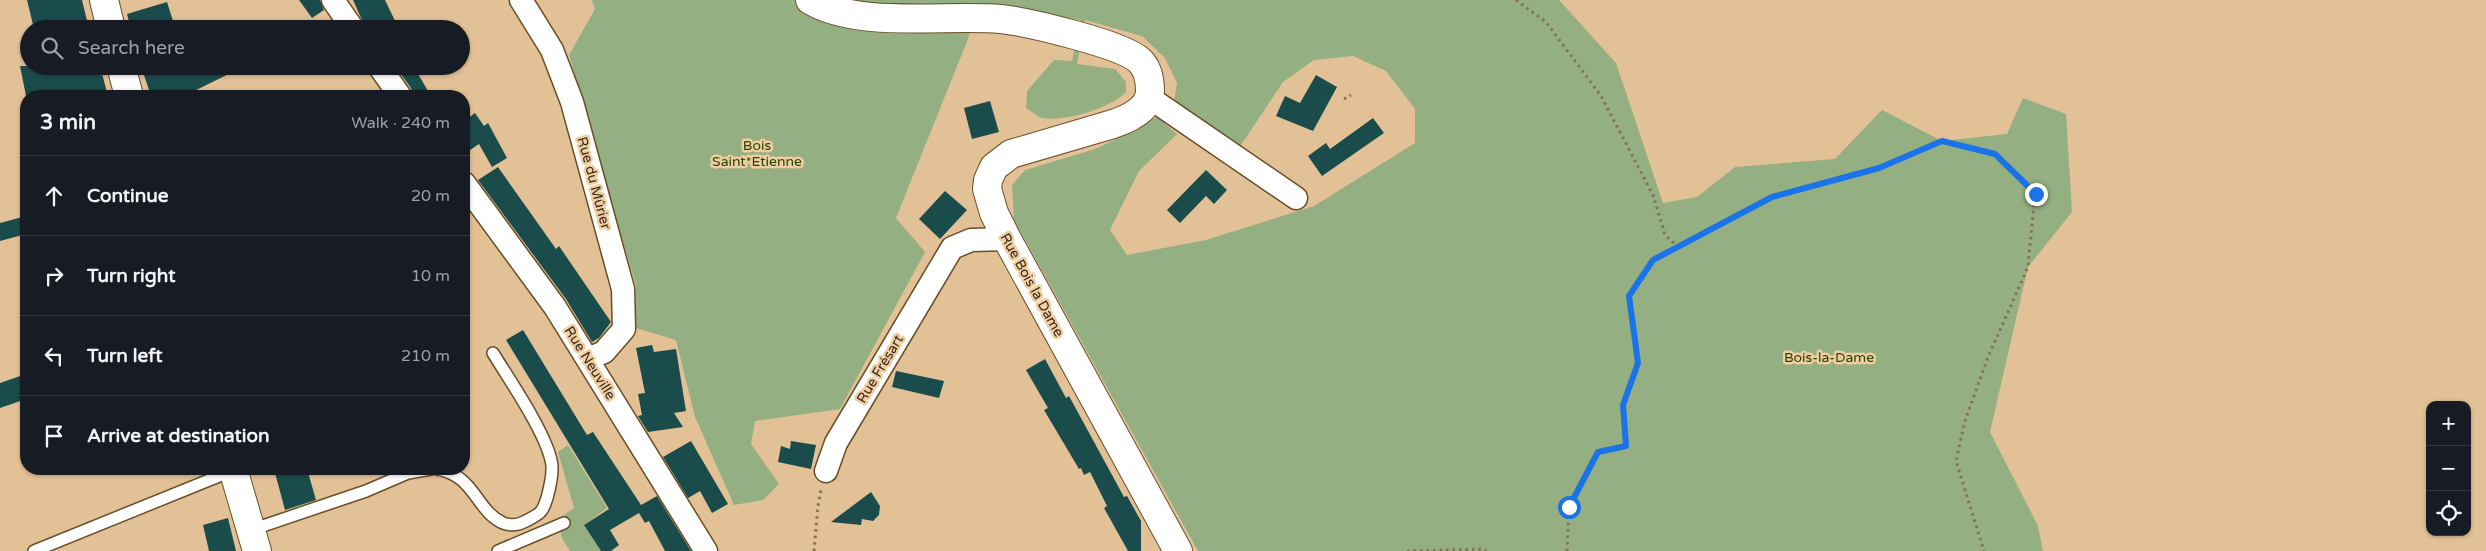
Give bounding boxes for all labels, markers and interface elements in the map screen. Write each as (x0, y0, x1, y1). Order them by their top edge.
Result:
search box (20, 20, 470, 75)
icon: search (38, 34, 66, 62)
text: Search here (78, 37, 185, 59)
text: 3 min (40, 110, 96, 135)
text: Walk · 240 m (351, 113, 450, 133)
street label: Rue du Mûrier (573, 135, 615, 232)
park label: Bois Saint*Etienne (712, 137, 802, 170)
icon: ahead (40, 182, 68, 210)
route end (2025, 183, 2048, 206)
text: Continue (87, 185, 169, 207)
text: 20 m (411, 186, 450, 206)
street label: Rue Bois la Dame (996, 230, 1068, 340)
icon: right (40, 262, 68, 290)
text: Turn right (87, 265, 175, 287)
text: 10 m (411, 266, 450, 286)
street label: Rue Neuville (561, 323, 619, 403)
street label: Rue Frésart (853, 331, 907, 406)
icon: left (40, 342, 68, 370)
text: Turn left (87, 345, 163, 367)
text: 210 m (401, 346, 450, 366)
park label: Bois-la-Dame (1784, 349, 1874, 366)
map controls (2426, 401, 2471, 536)
button: + (2426, 401, 2471, 446)
icon: arrive (40, 422, 68, 450)
text: Arrive at destination (87, 425, 270, 447)
button: − (2426, 446, 2471, 491)
button: locate (2426, 491, 2471, 536)
route start (1558, 496, 1581, 519)

